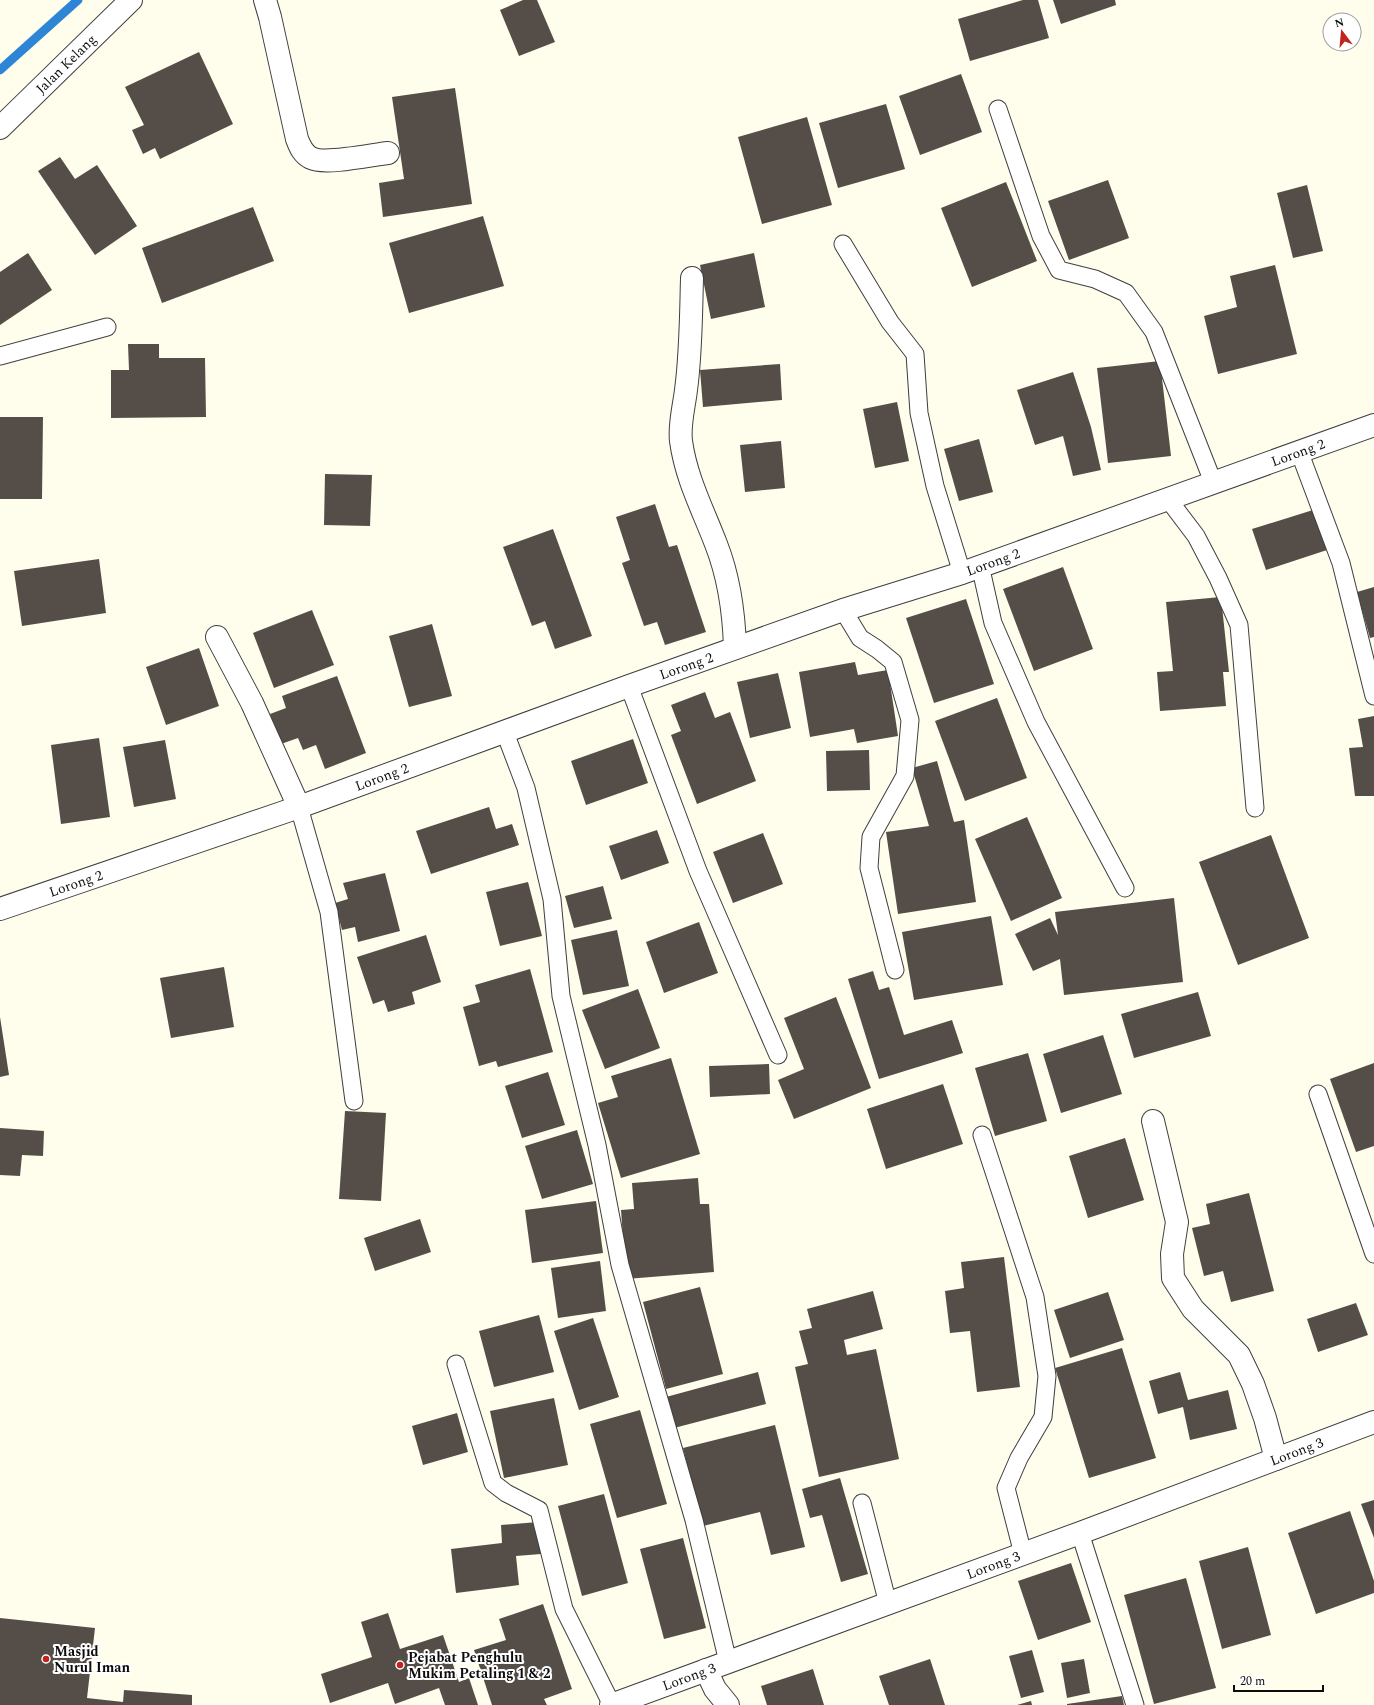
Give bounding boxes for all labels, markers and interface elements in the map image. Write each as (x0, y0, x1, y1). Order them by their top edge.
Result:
north arrow (1322, 12, 1362, 52)
text: N (1333, 13, 1346, 32)
street label: Jalan Kelang (31, 29, 101, 98)
street label: Lorong 2 (1268, 433, 1328, 472)
street label: Lorong 2 (963, 543, 1023, 581)
street label: Lorong 2 (656, 646, 716, 685)
street label: Lorong 2 (352, 757, 411, 796)
street label: Lorong 2 (46, 864, 106, 902)
street label: Lorong 3 (1267, 1432, 1326, 1471)
street label: Lorong 3 (963, 1545, 1023, 1584)
place label: Masjid Nurul Iman (54, 1641, 131, 1678)
place label: Pejabat Penghulu Mukim Petaling 1 & 2 (408, 1647, 551, 1684)
marker: Masjid Nurul Iman (41, 1654, 51, 1664)
street label: Lorong 3 (659, 1657, 719, 1696)
marker: Pejabat Penghulu Mukim Petaling 1 & 2 (395, 1660, 405, 1670)
scale bar (1234, 1667, 1323, 1693)
text: 20 m (1240, 1672, 1265, 1691)

